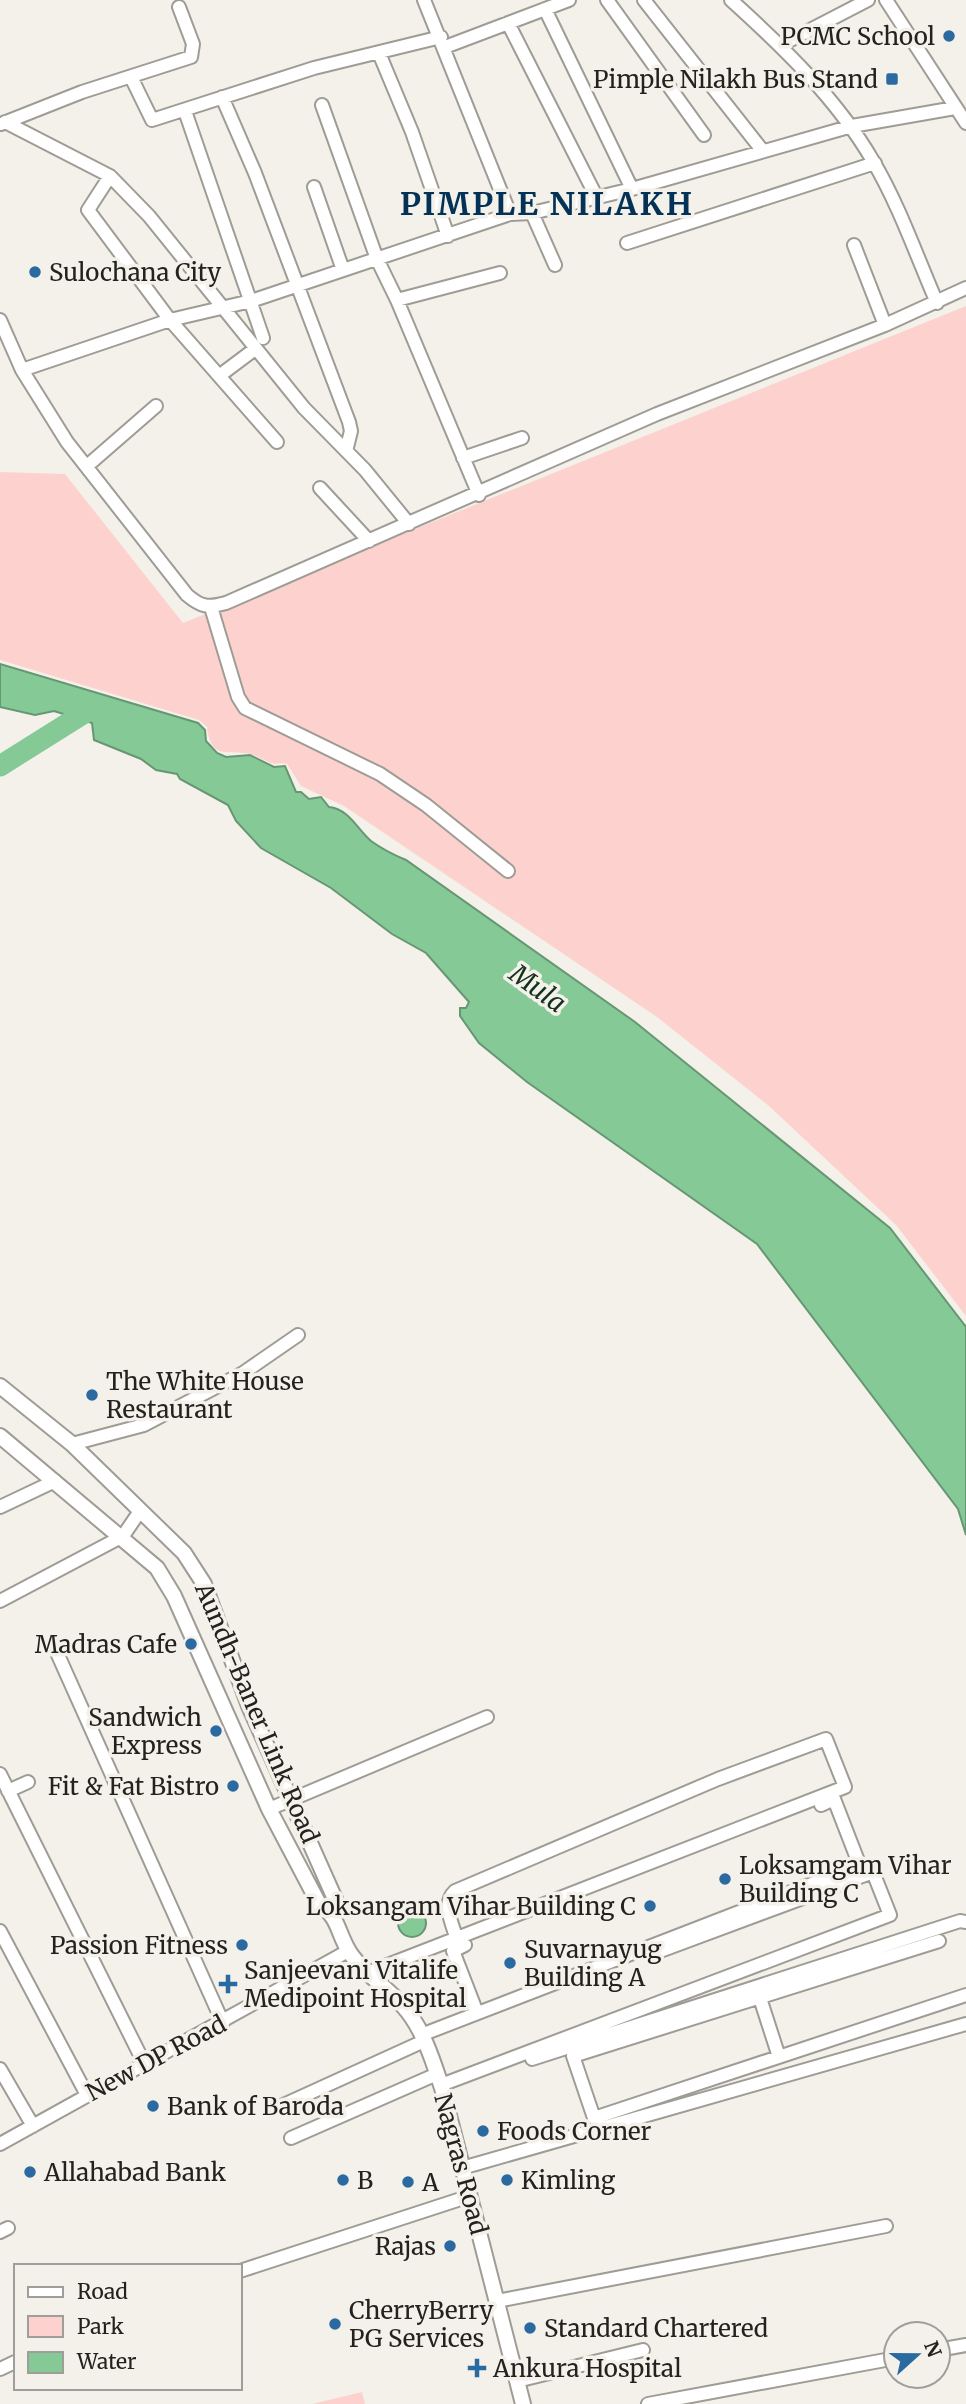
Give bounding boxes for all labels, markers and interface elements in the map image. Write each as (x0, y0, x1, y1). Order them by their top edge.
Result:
place label: PCMC School (781, 21, 935, 52)
marker: PCMC School (941, 28, 957, 44)
place label: Pimple Nilakh Bus Stand (593, 64, 878, 95)
marker: Pimple Nilakh Bus Stand (884, 71, 900, 87)
district label: PIMPLE NILAKH (400, 184, 694, 224)
place label: Sulochana City (49, 257, 221, 288)
marker: Sulochana City (27, 264, 43, 280)
water label: Mula (503, 956, 572, 1019)
place label: The White House Restaurant (106, 1366, 304, 1425)
marker: The White House Restaurant (84, 1387, 100, 1403)
street label: Aundh-Baner Link Road (188, 1577, 326, 1848)
place label: Madras Cafe (35, 1629, 177, 1660)
marker: Madras Cafe (183, 1636, 199, 1652)
place label: Sandwich Express (88, 1702, 202, 1761)
marker: Sandwich Express (208, 1723, 224, 1739)
place label: Fit & Fat Bistro (48, 1771, 219, 1802)
marker: Fit & Fat Bistro (225, 1778, 241, 1794)
place label: Loksamgam Vihar Building C (739, 1850, 952, 1909)
marker: Loksamgam Vihar Building C (717, 1871, 733, 1887)
place label: Loksangam Vihar Building C (306, 1891, 636, 1922)
marker: Loksangam Vihar Building C (642, 1898, 658, 1914)
place label: Passion Fitness (50, 1930, 228, 1961)
place label: Suvarnayug Building A (524, 1934, 662, 1993)
marker: Passion Fitness (234, 1937, 250, 1953)
place label: Sanjeevani Vitalife Medipoint Hospital (244, 1955, 467, 2014)
marker: Suvarnayug Building A (502, 1955, 518, 1971)
marker: Sanjeevani Vitalife Medipoint Hospital (218, 1974, 238, 1994)
street label: New DP Road (81, 2008, 231, 2108)
street label: Nagras Road (427, 2090, 495, 2238)
place label: Bank of Baroda (167, 2091, 344, 2122)
marker: Bank of Baroda (145, 2098, 161, 2114)
place label: Foods Corner (497, 2116, 652, 2147)
marker: Foods Corner (475, 2123, 491, 2139)
place label: Allahabad Bank (43, 2157, 227, 2188)
marker: Allahabad Bank (22, 2164, 38, 2180)
place label: B (357, 2165, 373, 2196)
place label: Kimling (521, 2165, 616, 2196)
place label: A (421, 2167, 440, 2198)
marker: B (335, 2172, 351, 2188)
marker: Kimling (499, 2172, 515, 2188)
marker: A (400, 2174, 416, 2190)
place label: Rajas (375, 2231, 436, 2262)
marker: Rajas (442, 2238, 458, 2254)
legend (14, 2264, 242, 2390)
text: Road (77, 2278, 128, 2305)
place label: CherryBerry PG Services (349, 2295, 494, 2354)
text: Park (77, 2313, 124, 2340)
place label: Standard Chartered (544, 2313, 768, 2344)
marker: CherryBerry PG Services (327, 2316, 343, 2332)
marker: Standard Chartered (522, 2320, 538, 2336)
north arrow (882, 2320, 952, 2390)
text: N (919, 2338, 947, 2360)
text: Water (76, 2348, 136, 2375)
place label: Ankura Hospital (492, 2353, 682, 2384)
marker: Ankura Hospital (467, 2358, 487, 2378)

